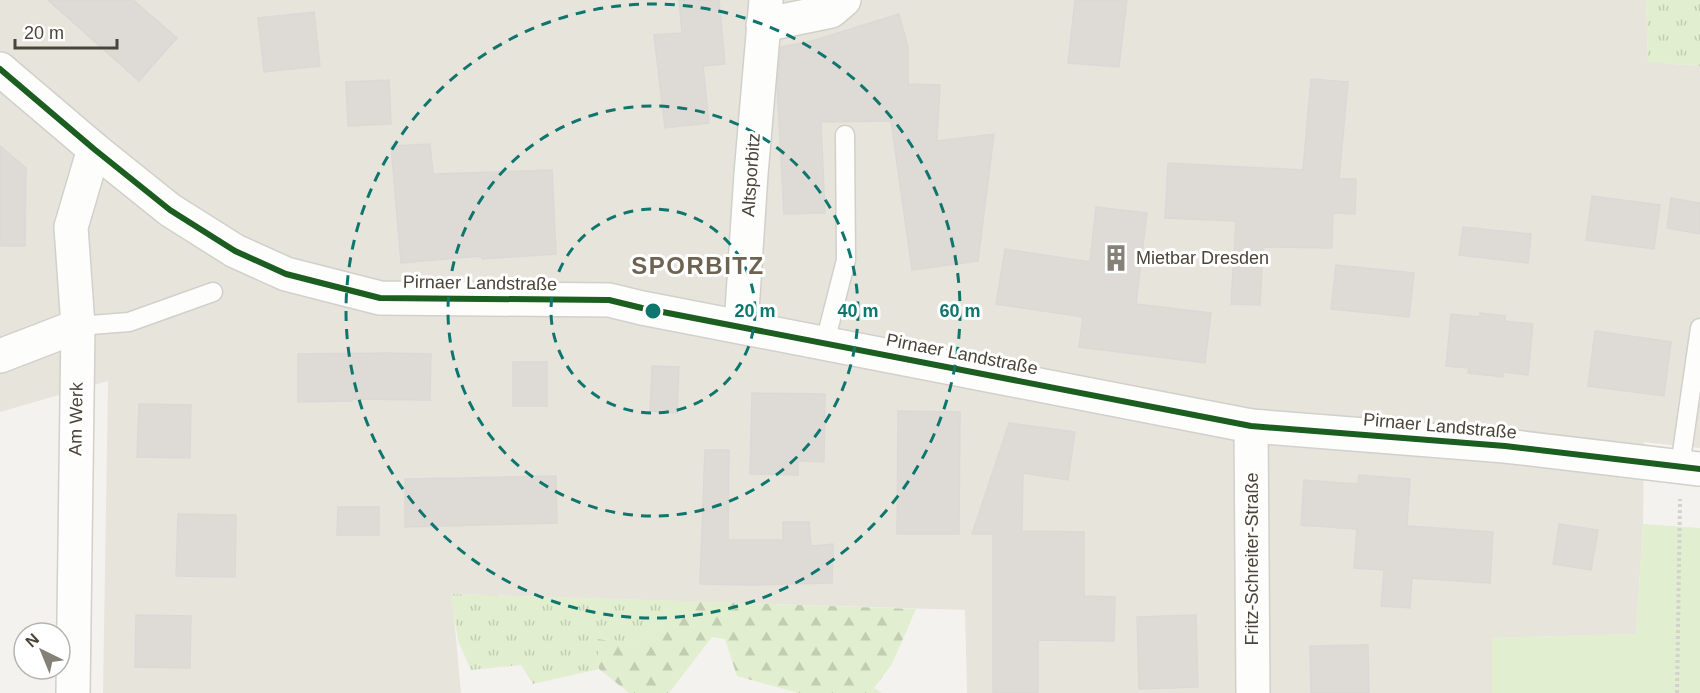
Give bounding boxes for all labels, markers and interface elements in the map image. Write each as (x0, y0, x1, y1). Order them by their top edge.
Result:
scale bar (15, 12, 117, 50)
text: 20 m (24, 23, 64, 43)
street label: Altsporbitz (738, 132, 764, 218)
building icon: Mietbar Dresden (1101, 243, 1131, 273)
place label: Mietbar Dresden (1136, 248, 1269, 268)
district label: SPORBITZ (631, 252, 765, 279)
street label: Pirnaer Landstraße (403, 272, 557, 294)
centre of rings (643, 301, 663, 321)
text: 20 m (734, 301, 776, 321)
text: 40 m (837, 301, 879, 321)
text: 60 m (939, 301, 981, 321)
street label: Pirnaer Landstraße (884, 329, 1040, 379)
street label: Am Werk (65, 381, 87, 456)
street label: Pirnaer Landstraße (1362, 409, 1518, 443)
street label: Fritz-Schreiter-Straße (1242, 472, 1262, 646)
north arrow (12, 621, 72, 681)
text: N (22, 630, 42, 651)

